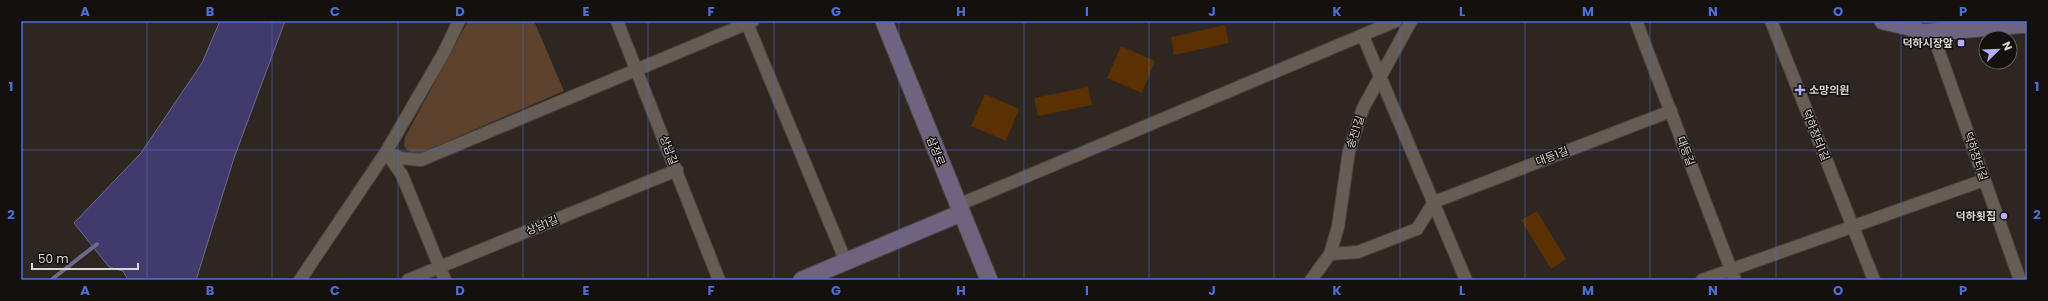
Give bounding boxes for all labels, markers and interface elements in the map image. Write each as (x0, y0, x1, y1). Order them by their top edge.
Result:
text: A (80, 2, 90, 21)
text: B (206, 2, 215, 21)
text: C (330, 2, 340, 21)
text: D (455, 2, 465, 21)
text: E (582, 2, 590, 21)
text: F (707, 2, 715, 21)
text: G (831, 2, 841, 21)
text: H (956, 2, 966, 21)
text: I (1085, 2, 1089, 21)
text: J (1208, 2, 1216, 21)
text: K (1332, 2, 1342, 21)
text: L (1459, 2, 1465, 21)
text: M (1582, 2, 1594, 21)
text: N (1708, 2, 1718, 21)
text: O (1833, 2, 1843, 21)
text: P (1959, 2, 1967, 21)
north arrow (1978, 30, 2018, 70)
place label: 덕하시장앞 (1902, 35, 1953, 51)
marker: 덕하시장앞 (1956, 38, 1966, 48)
text: N (1998, 39, 2016, 53)
text: 1 (9, 77, 13, 96)
text: 1 (2035, 77, 2039, 96)
place label: 소망의원 (1809, 82, 1849, 98)
marker: 소망의원 (1794, 84, 1806, 96)
street label: 덕하장터1길 (1798, 107, 1834, 163)
street label: 송전1길 (1342, 113, 1368, 151)
street label: 덕하장터길 (1960, 129, 1992, 183)
street label: 상남길 (656, 133, 682, 167)
street label: 삼정로 (923, 134, 949, 168)
street label: 대등길 (1673, 134, 1699, 168)
street label: 대등1길 (1533, 142, 1571, 170)
text: 2 (7, 205, 15, 224)
text: 2 (2033, 205, 2041, 224)
place label: 덕하횟집 (1956, 208, 1996, 224)
street label: 상남1길 (523, 211, 561, 239)
marker: 덕하횟집 (1999, 211, 2009, 221)
scale bar (32, 245, 138, 271)
text: 50 m (38, 250, 69, 267)
text: A (80, 281, 90, 300)
text: B (206, 281, 215, 300)
text: C (330, 281, 340, 300)
text: D (455, 281, 465, 300)
text: E (582, 281, 590, 300)
text: F (707, 281, 715, 300)
text: G (831, 281, 841, 300)
text: H (956, 281, 966, 300)
text: I (1085, 281, 1089, 300)
text: J (1208, 281, 1216, 300)
text: K (1332, 281, 1342, 300)
text: L (1459, 281, 1465, 300)
text: M (1582, 281, 1594, 300)
text: N (1708, 281, 1718, 300)
text: O (1833, 281, 1843, 300)
text: P (1959, 281, 1967, 300)

